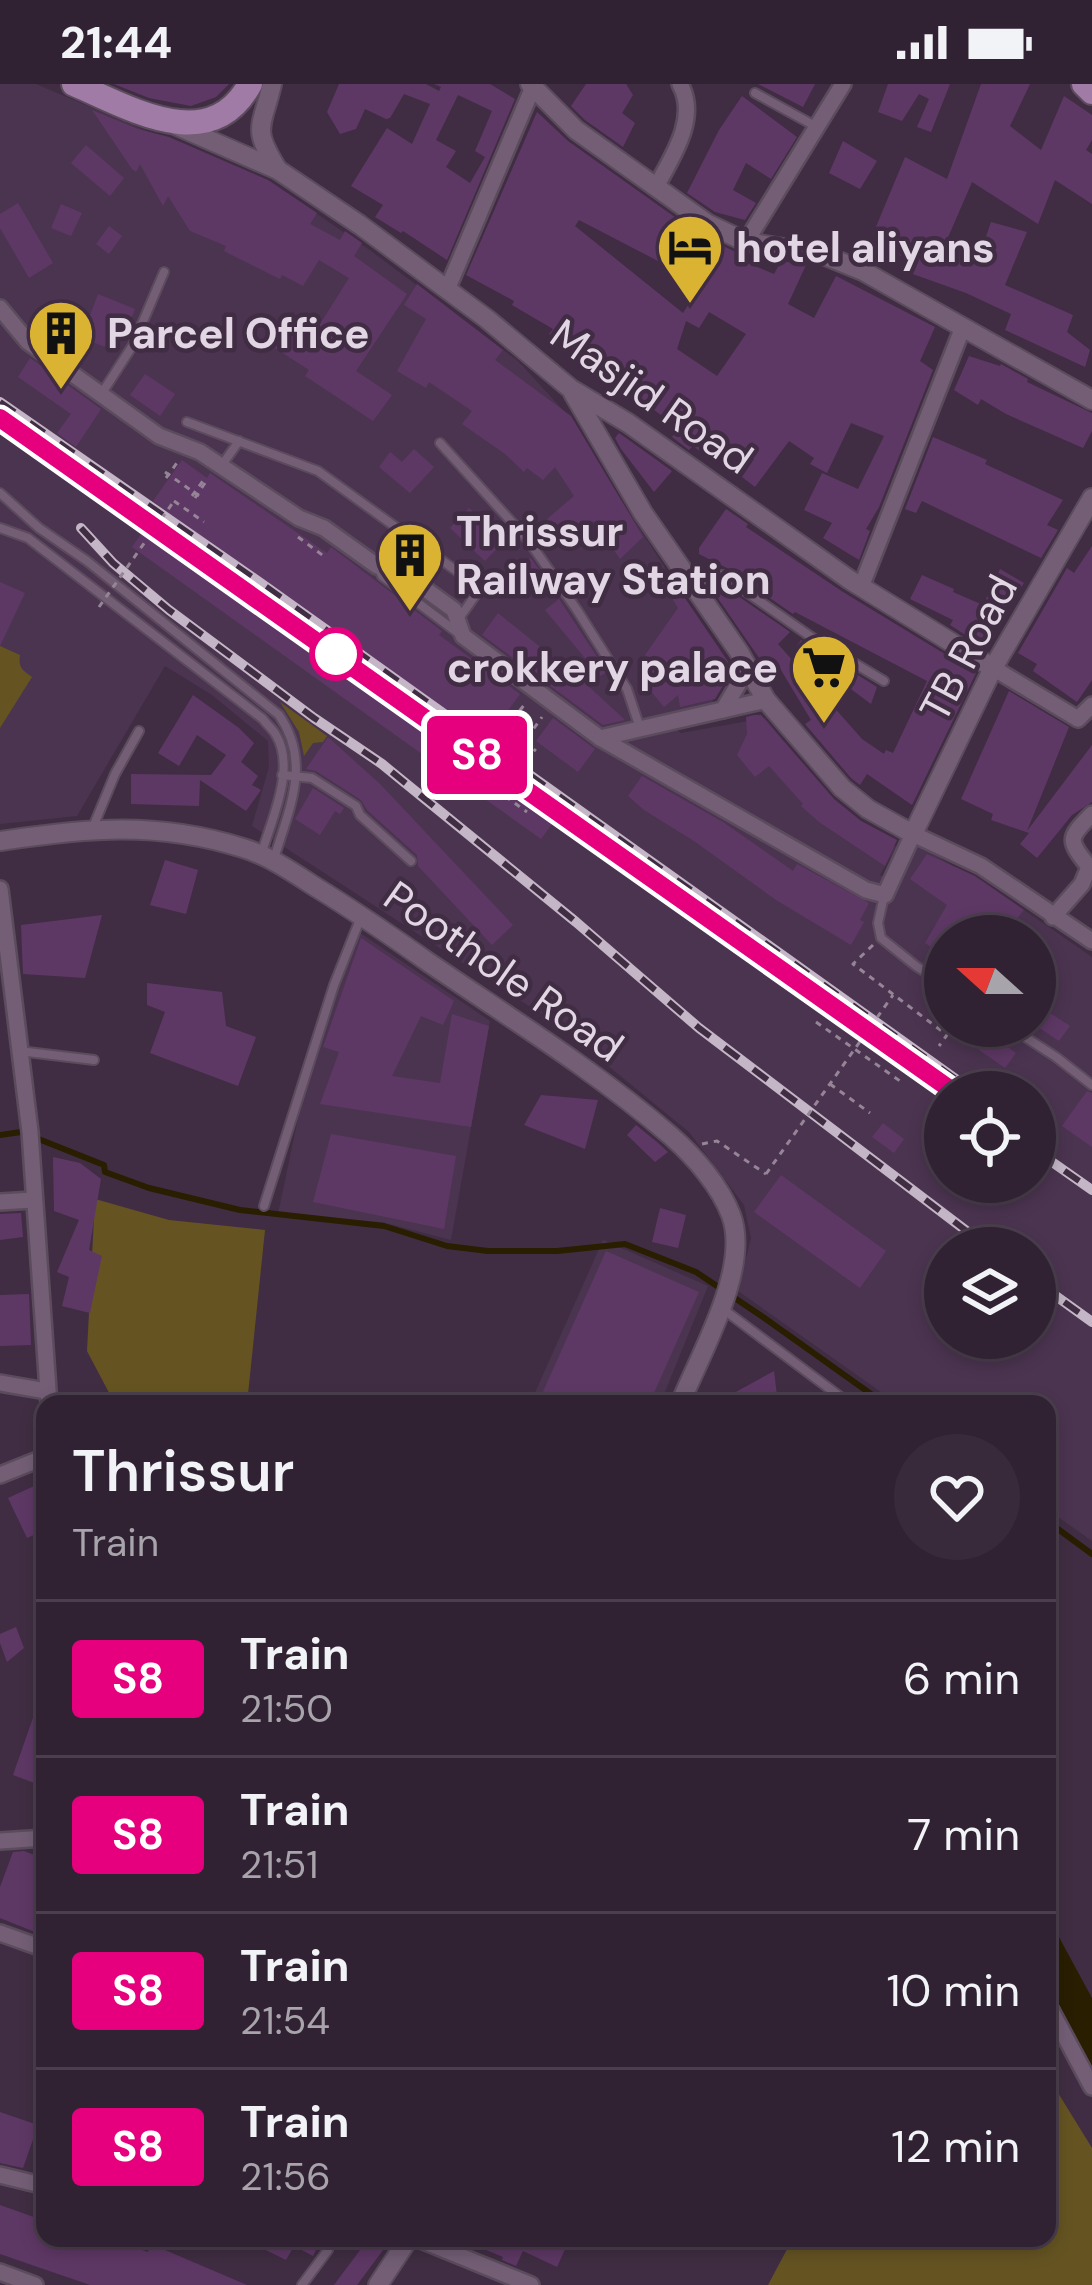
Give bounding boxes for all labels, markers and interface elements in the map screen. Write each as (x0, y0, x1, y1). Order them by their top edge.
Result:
text: 21:44 (60, 13, 172, 72)
hotel icon: hotel aliyans (655, 212, 725, 306)
place label: hotel aliyans (736, 220, 995, 275)
building icon: Parcel Office (26, 298, 96, 392)
place label: Parcel Office (107, 306, 370, 361)
street label: Masjid Road (540, 307, 764, 486)
place label: Thrissur Railway Station (456, 504, 771, 607)
building icon: Thrissur Railway Station (375, 520, 445, 614)
street label: TB Road (907, 566, 1030, 731)
unlabelled marker (311, 629, 361, 679)
supermarket icon: crokkery palace (789, 632, 859, 726)
place label: crokkery palace (447, 640, 778, 695)
line badge: S8 (423, 716, 531, 794)
text: S8 (451, 727, 503, 782)
street label: Poothole Road (373, 869, 634, 1074)
north arrow (924, 915, 1056, 1047)
map controls (924, 915, 1056, 1359)
button: locate (924, 1071, 1056, 1203)
button: layers (924, 1227, 1056, 1359)
text: Thrissur (72, 1434, 294, 1509)
button: heart (894, 1434, 1020, 1560)
text: Train (72, 1517, 159, 1568)
text: Train (240, 1624, 350, 1683)
text: 6 min (903, 1649, 1020, 1708)
text: S8 (112, 1651, 164, 1706)
text: 21:50 (240, 1683, 333, 1734)
text: Train (240, 1780, 350, 1839)
text: 7 min (907, 1805, 1020, 1864)
text: S8 (112, 1807, 164, 1862)
text: 21:51 (240, 1839, 318, 1890)
text: Train (240, 1936, 350, 1995)
text: 10 min (886, 1961, 1020, 2020)
text: S8 (112, 1963, 164, 2018)
text: 21:54 (240, 1995, 330, 2046)
text: Train (240, 2092, 350, 2151)
text: 12 min (891, 2117, 1020, 2176)
text: S8 (112, 2119, 164, 2174)
text: 21:56 (240, 2151, 331, 2202)

